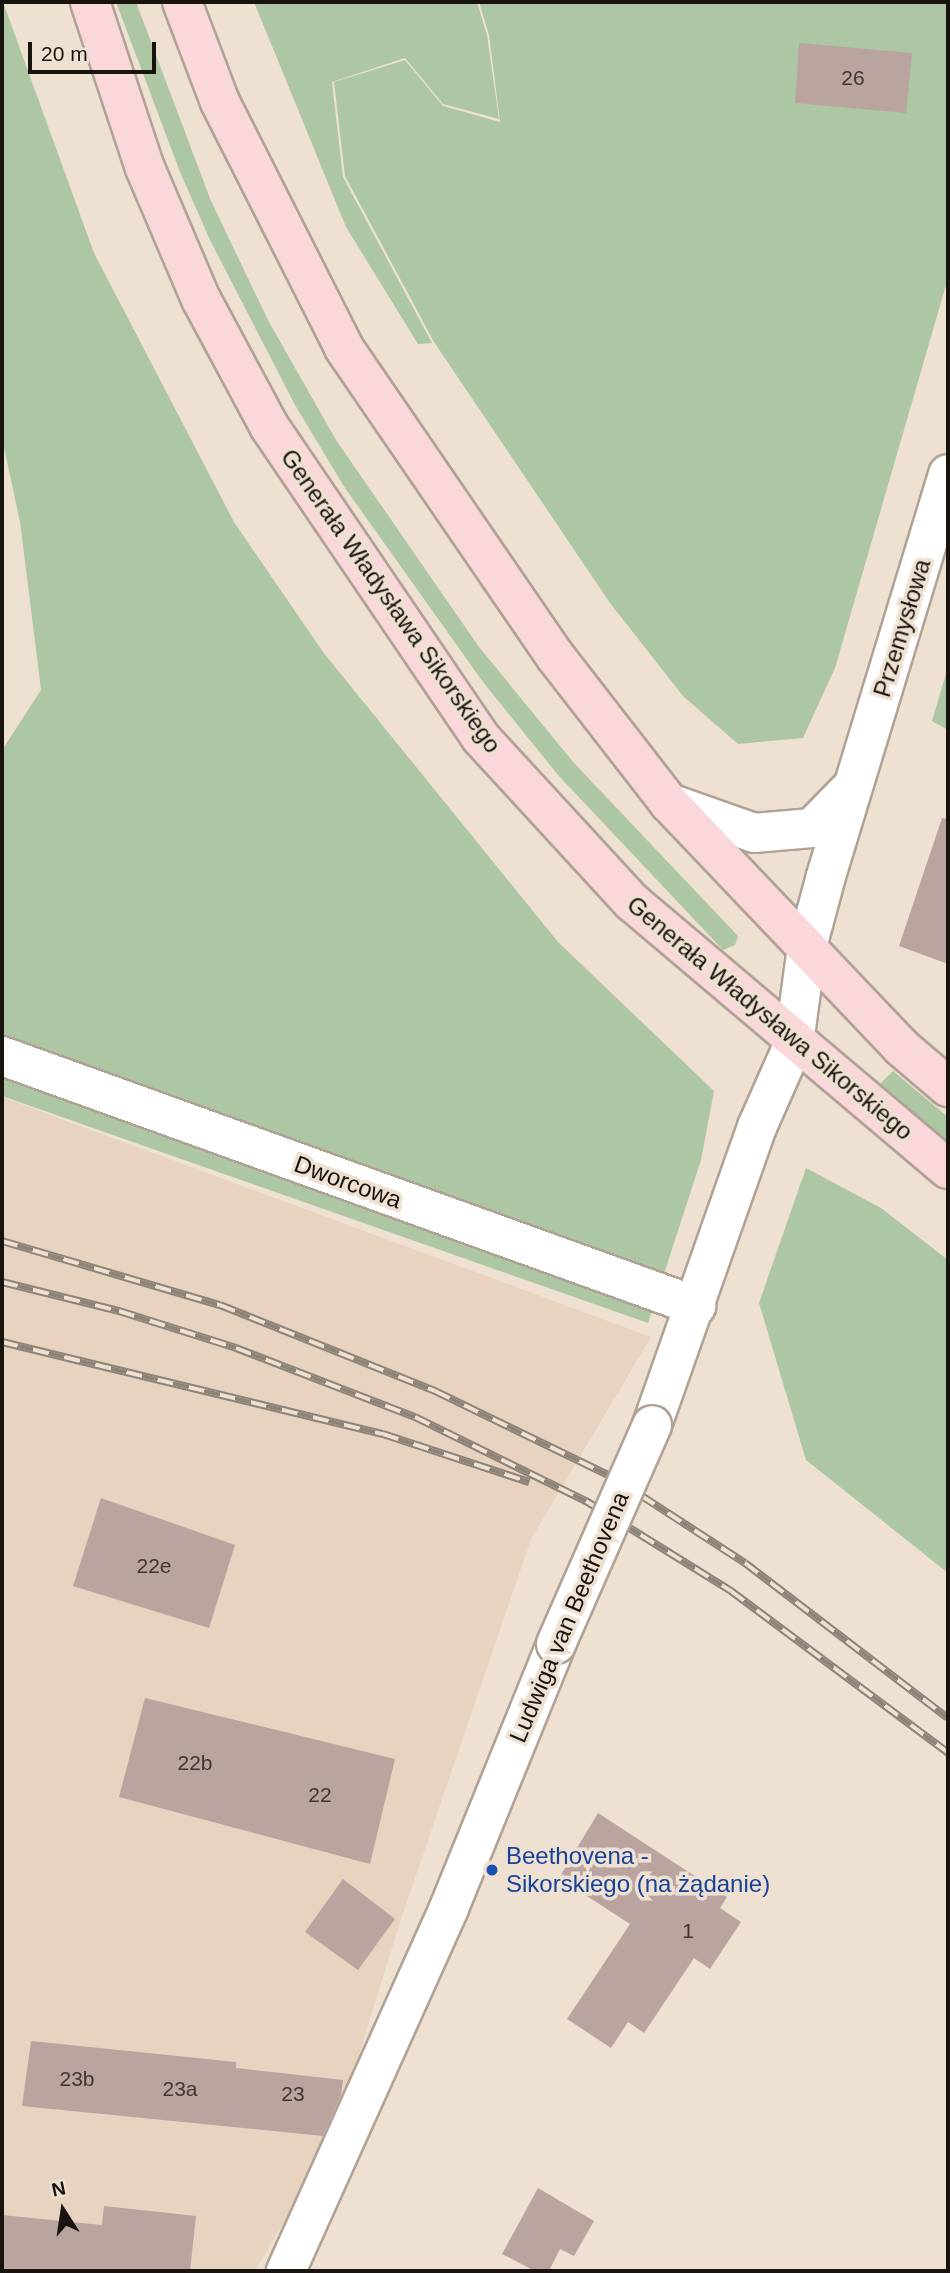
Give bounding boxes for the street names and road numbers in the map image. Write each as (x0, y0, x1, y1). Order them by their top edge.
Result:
street label: Generała Władysława Sikorskiego (275, 444, 507, 758)
street label: Przemysłowa (867, 556, 937, 700)
street label: Generała Władysława Sikorskiego (621, 890, 919, 1146)
street label: Dworcowa (290, 1149, 406, 1215)
street label: Ludwiga van Beethovena (503, 1487, 635, 1747)

